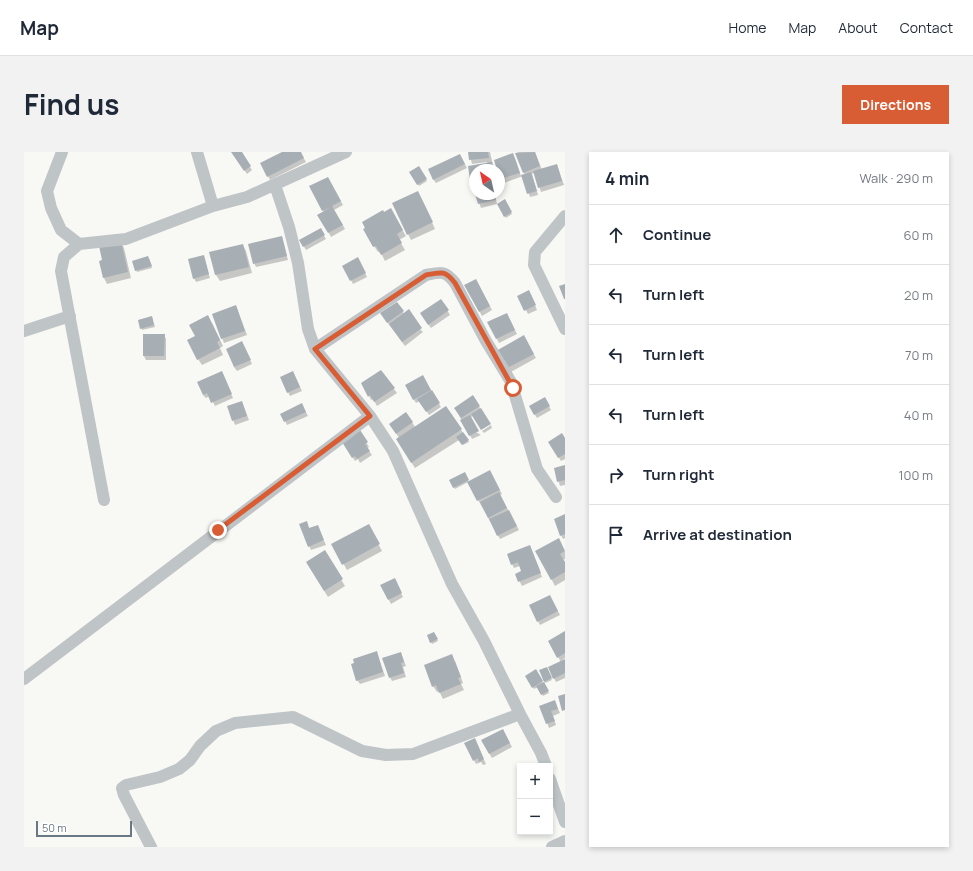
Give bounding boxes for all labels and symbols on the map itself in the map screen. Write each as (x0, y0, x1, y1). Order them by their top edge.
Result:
north arrow (469, 164, 505, 200)
route start (504, 379, 522, 397)
route end (209, 521, 227, 539)
scale bar (36, 819, 132, 838)

